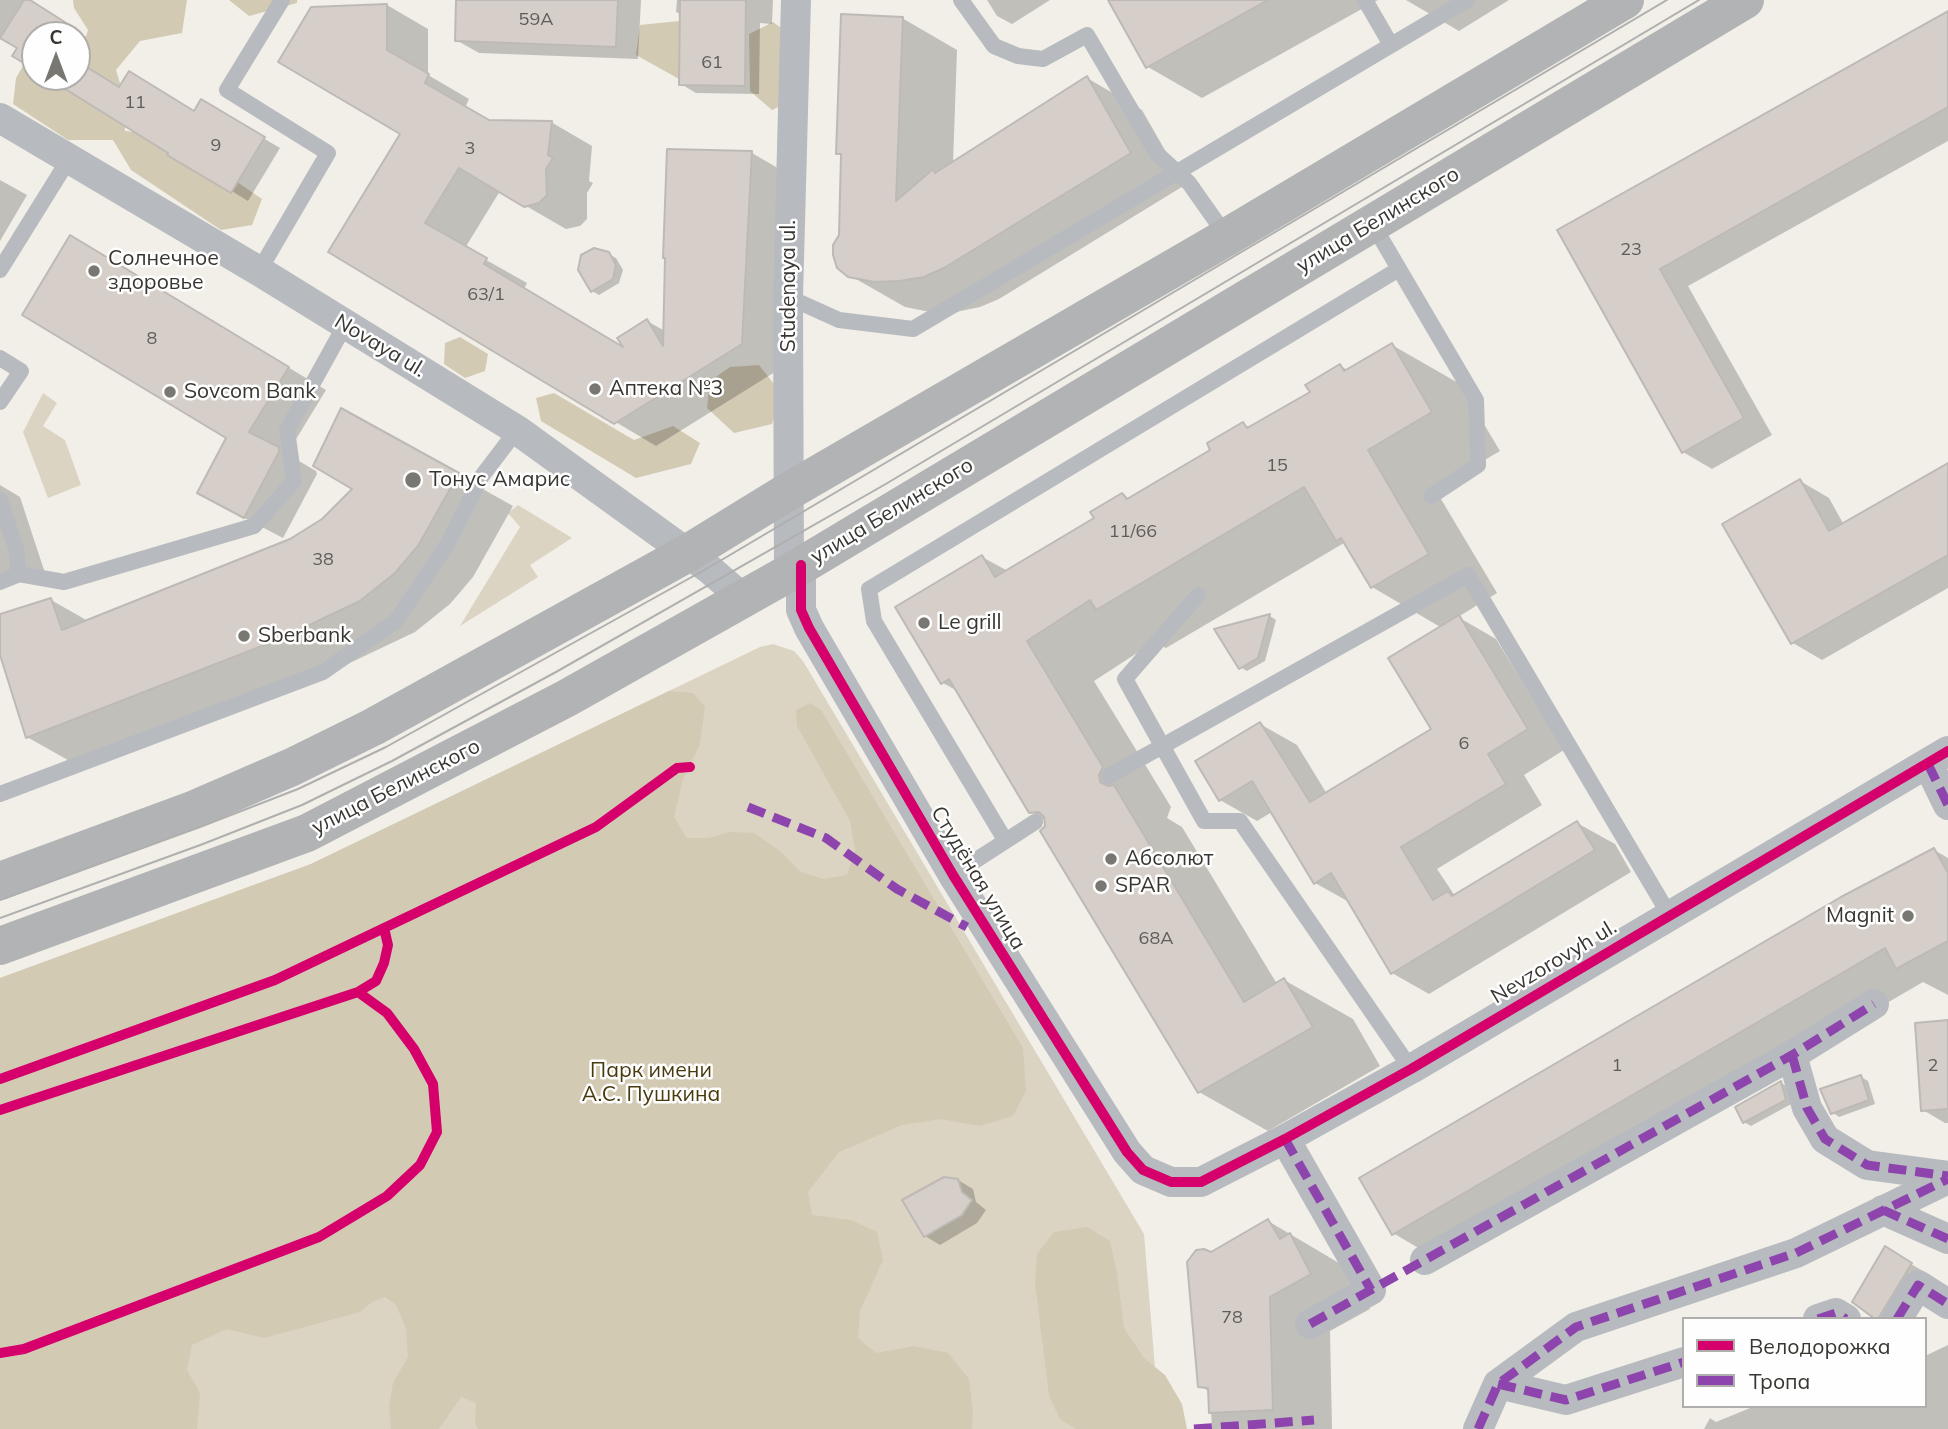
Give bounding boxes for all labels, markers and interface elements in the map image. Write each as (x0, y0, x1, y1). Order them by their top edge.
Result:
house number: 59А (519, 9, 553, 31)
north arrow (21, 21, 91, 91)
text: С (49, 25, 63, 49)
house number: 61 (701, 52, 723, 74)
house number: 11 (124, 92, 146, 114)
house number: 9 (211, 135, 221, 157)
house number: 3 (465, 138, 475, 160)
street label: улица Белинского (1292, 161, 1464, 279)
street label: Studenaya ul. (776, 220, 802, 352)
house number: 23 (1620, 239, 1642, 261)
place label: Солнечное здоровье (108, 246, 219, 296)
marker: Солнечное здоровье (86, 263, 102, 279)
house number: 63/1 (467, 284, 505, 306)
street label: Novaya ul. (330, 309, 430, 383)
house number: 8 (147, 328, 157, 350)
place label: Аптека №3 (609, 376, 723, 402)
place label: Sovcom Bank (184, 379, 316, 405)
marker: Аптека №3 (587, 381, 603, 397)
marker: Sovcom Bank (162, 384, 178, 400)
street label: улица Белинского (806, 452, 978, 570)
house number: 15 (1266, 455, 1288, 477)
place label: Тонус Амарис (429, 467, 570, 493)
marker: Тонус Амарис (403, 470, 423, 490)
house number: 11/66 (1109, 521, 1157, 543)
house number: 38 (312, 549, 334, 571)
place label: Le grill (938, 610, 1002, 636)
marker: Le grill (916, 615, 932, 631)
place label: Sberbank (258, 623, 351, 649)
marker: Sberbank (236, 628, 252, 644)
house number: 6 (1459, 733, 1469, 755)
street label: улица Белинского (308, 734, 484, 840)
street label: Студёная улица (925, 802, 1031, 954)
place label: Абсолют (1125, 846, 1213, 872)
marker: Абсолют (1103, 851, 1119, 867)
place label: SPAR (1115, 873, 1170, 899)
marker: SPAR (1093, 878, 1109, 894)
place label: Magnit (1826, 903, 1894, 929)
marker: Magnit (1900, 908, 1916, 924)
street label: Nevzorovyh ul. (1487, 915, 1621, 1009)
house number: 68А (1139, 928, 1173, 950)
house number: 1 (1612, 1055, 1622, 1077)
house number: 2 (1928, 1055, 1938, 1077)
park label: Парк имени А.С. Пушкина (582, 1058, 720, 1108)
house number: 78 (1221, 1307, 1243, 1329)
legend (1682, 1317, 1927, 1408)
text: Велодорожка (1749, 1333, 1891, 1359)
text: Тропа (1749, 1368, 1810, 1394)

